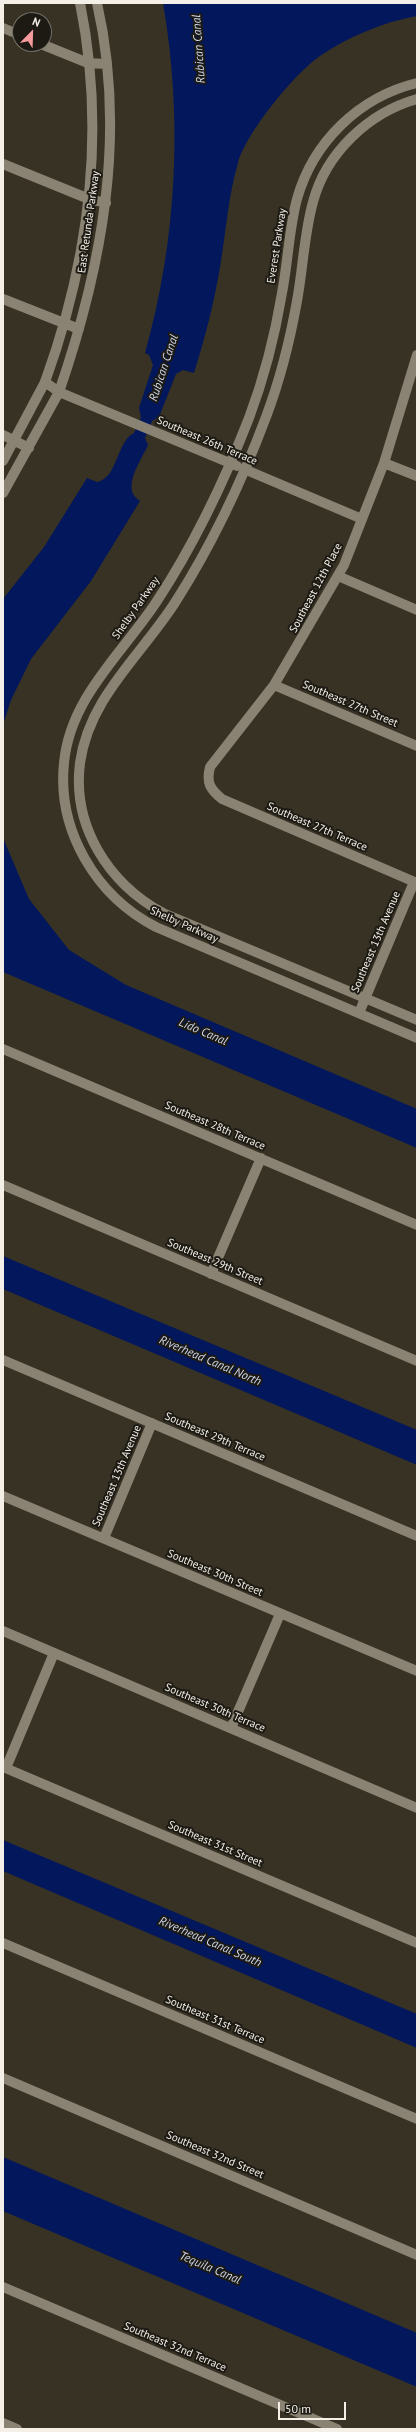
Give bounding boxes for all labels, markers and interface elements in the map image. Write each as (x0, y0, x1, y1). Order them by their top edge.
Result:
north arrow (12, 12, 52, 52)
text: N (30, 14, 42, 30)
water label: Rubican Canal (189, 14, 209, 84)
street label: East Retunda Parkway (75, 170, 103, 274)
street label: Everest Parkway (265, 207, 289, 285)
water label: Rubican Canal (146, 333, 182, 403)
street label: Southeast 26th Terrace (155, 414, 259, 468)
street label: Southeast 12th Place (287, 541, 345, 635)
street label: Shelby Parkway (110, 574, 162, 642)
street label: Southeast 27th Street (300, 678, 400, 730)
street label: Southeast 27th Terrace (265, 800, 369, 854)
street label: Southeast 13th Avenue (349, 889, 403, 995)
street label: Shelby Parkway (148, 904, 220, 946)
water label: Lido Canal (176, 1015, 230, 1049)
street label: Southeast 28th Terrace (163, 1099, 267, 1153)
street label: Southeast 29th Street (165, 1236, 265, 1288)
water label: Riverhead Canal North (157, 1333, 263, 1389)
street label: Southeast 29th Terrace (163, 1410, 267, 1464)
street label: Southeast 13th Avenue (90, 1423, 144, 1529)
street label: Southeast 30th Street (165, 1547, 265, 1599)
street label: Southeast 30th Terrace (163, 1681, 267, 1735)
street label: Southeast 31st Street (166, 1818, 264, 1870)
water label: Riverhead Canal South (156, 1914, 264, 1970)
street label: Southeast 31st Terrace (163, 1993, 267, 2047)
street label: Southeast 32nd Street (164, 2128, 266, 2182)
water label: Tequila Canal (177, 2249, 243, 2287)
street label: Southeast 32nd Terrace (122, 2319, 228, 2375)
scale bar (280, 2394, 348, 2420)
text: 50 m (285, 2401, 311, 2416)

